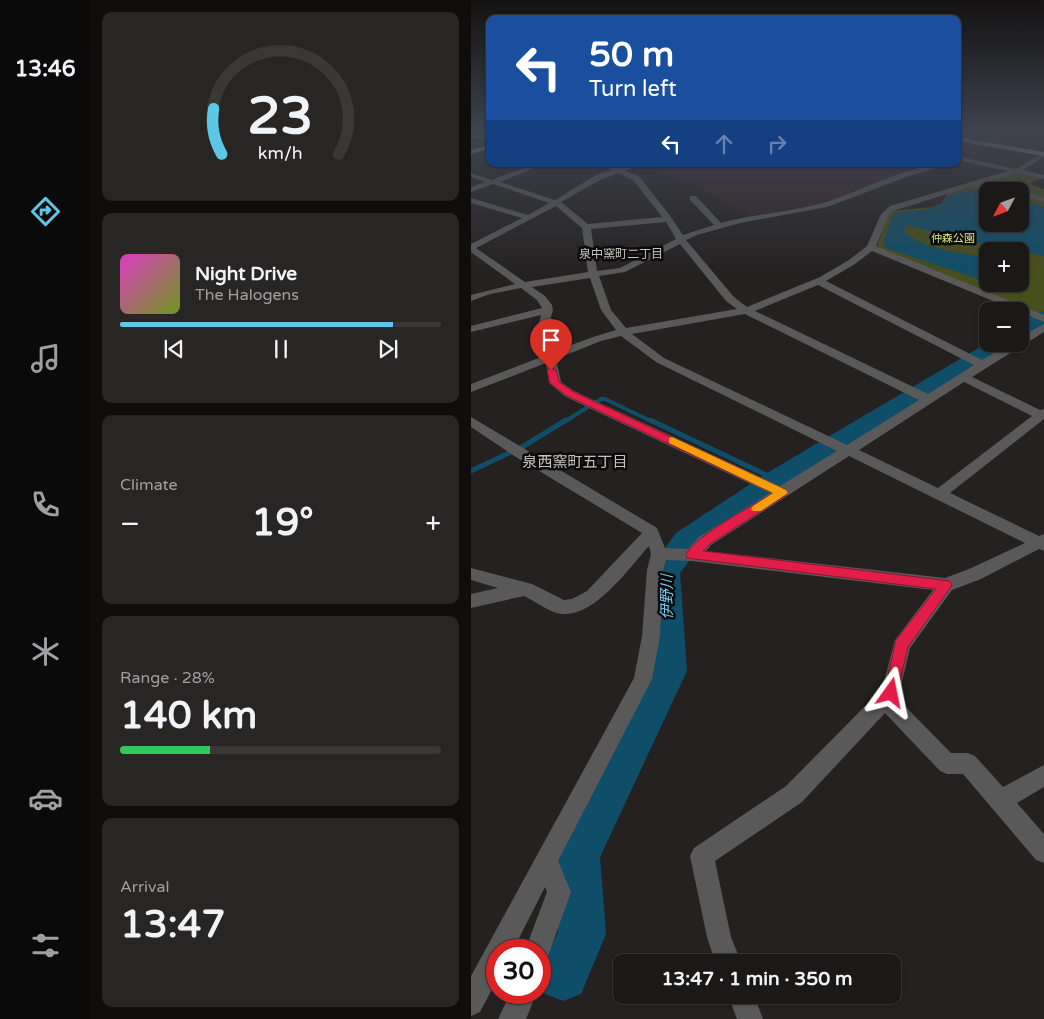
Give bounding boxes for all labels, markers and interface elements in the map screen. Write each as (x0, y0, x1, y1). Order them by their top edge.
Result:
text: 50 m (589, 34, 674, 76)
icon: left (506, 35, 571, 100)
text: 13:46 (15, 56, 75, 82)
text: Turn left (589, 76, 677, 102)
text: 23 (248, 85, 313, 148)
icon: left (657, 130, 685, 158)
icon: ahead (710, 130, 738, 158)
icon: right (763, 130, 791, 158)
text: km/h (258, 143, 303, 164)
north arrow (979, 182, 1029, 232)
map controls (979, 182, 1029, 352)
icon: directions (28, 194, 63, 229)
park label: 仲森公園 (931, 232, 975, 245)
button: + (979, 242, 1029, 292)
district label: 泉中窯町二丁目 (579, 247, 663, 261)
text: Night Drive (195, 263, 297, 285)
text: The Halogens (195, 285, 299, 305)
button: − (979, 302, 1029, 352)
pin (530, 319, 572, 370)
icon: arrive (537, 326, 565, 354)
icon: previous (160, 335, 188, 363)
icon: pause (267, 335, 295, 363)
icon: next (374, 335, 402, 363)
icon: music (28, 341, 63, 376)
district label: 泉西窯町五丁目 (522, 453, 628, 471)
text: Climate (120, 475, 178, 495)
icon: phone (28, 487, 63, 522)
text: 19° (252, 500, 314, 546)
text: − (120, 507, 140, 541)
text: + (425, 507, 441, 541)
water label: 伊野川 (658, 573, 676, 620)
icon: climate (28, 634, 63, 669)
position arrow (864, 666, 916, 718)
text: Range · 28% (120, 668, 215, 688)
text: 140 km (120, 693, 257, 739)
icon: car (28, 781, 63, 816)
text: Arrival (120, 877, 169, 897)
text: 13:47 (120, 902, 225, 948)
icon: filters (28, 928, 63, 963)
speed limit sign: 30 (486, 939, 551, 1004)
text: 13:47 · 1 min · 350 m (661, 968, 853, 990)

